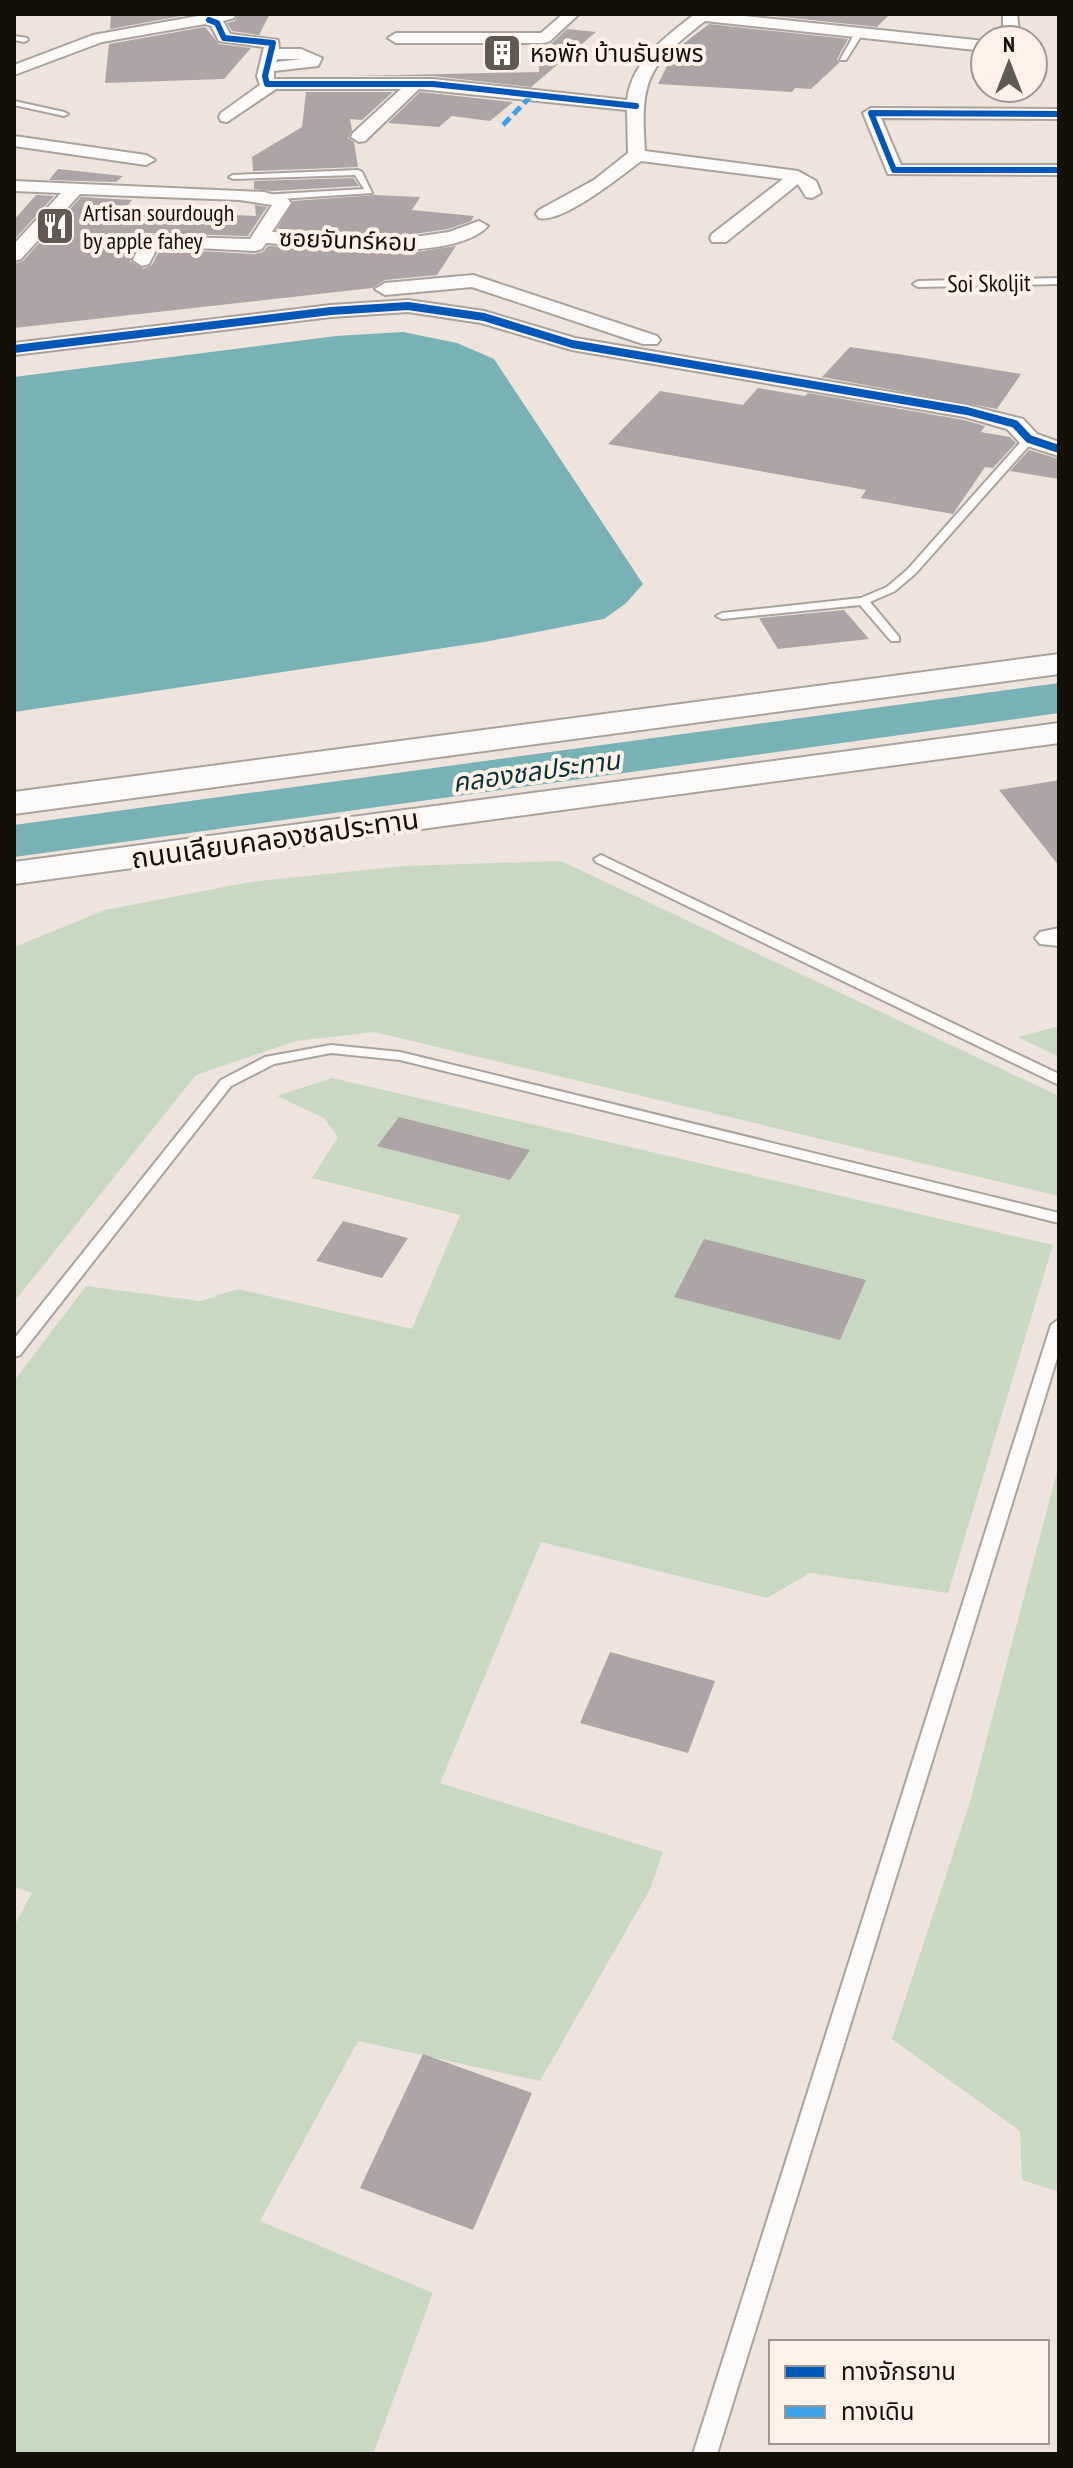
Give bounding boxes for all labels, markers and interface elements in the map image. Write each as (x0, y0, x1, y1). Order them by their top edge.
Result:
north arrow (969, 24, 1049, 104)
text: N (1003, 30, 1015, 58)
building icon: หอพัก บ้านธันยพร (481, 32, 523, 74)
place label: หอพัก บ้านธันยพร (530, 38, 703, 69)
place label: Artisan sourdough by apple fahey (83, 197, 234, 256)
restaurant icon: Artisan sourdough by apple fahey (34, 205, 76, 247)
street label: ซอยจันทร์หอม (279, 222, 417, 258)
street label: Soi Skoljit (947, 267, 1031, 299)
water label: คลองชลประทาน (450, 743, 624, 799)
street label: ถนนเลียบคลองชลประทาน (129, 799, 421, 877)
legend (769, 2340, 1049, 2444)
text: ทางจักรยาน (841, 2356, 956, 2387)
text: ทางเดิน (841, 2396, 915, 2427)

